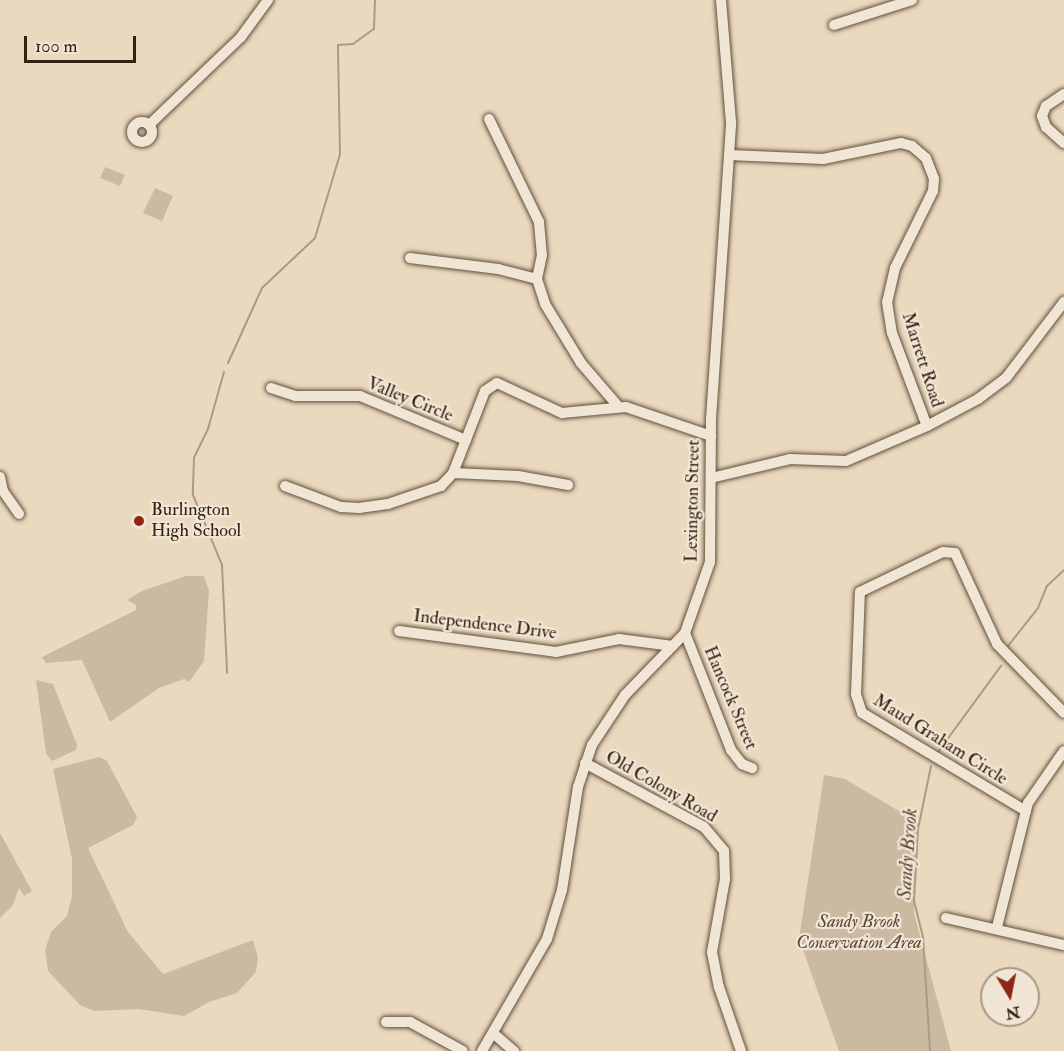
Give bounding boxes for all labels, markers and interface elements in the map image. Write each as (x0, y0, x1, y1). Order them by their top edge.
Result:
scale bar (27, 24, 140, 62)
text: 100 m (35, 35, 78, 58)
street label: Marrett Road (896, 310, 948, 410)
street label: Valley Circle (364, 373, 456, 427)
street label: Lexington Street (681, 440, 705, 562)
place label: Burlington High School (151, 500, 241, 542)
marker: Burlington High School (132, 514, 146, 528)
street label: Independence Drive (412, 605, 558, 645)
street label: Hancock Street (699, 643, 761, 753)
street label: Maud Graham Circle (869, 690, 1011, 790)
street label: Old Colony Road (601, 746, 721, 828)
water label: Sandy Brook (892, 807, 922, 901)
park label: Sandy Brook Conservation Area (796, 912, 922, 954)
north arrow (980, 967, 1040, 1027)
text: N (1004, 1002, 1022, 1024)

